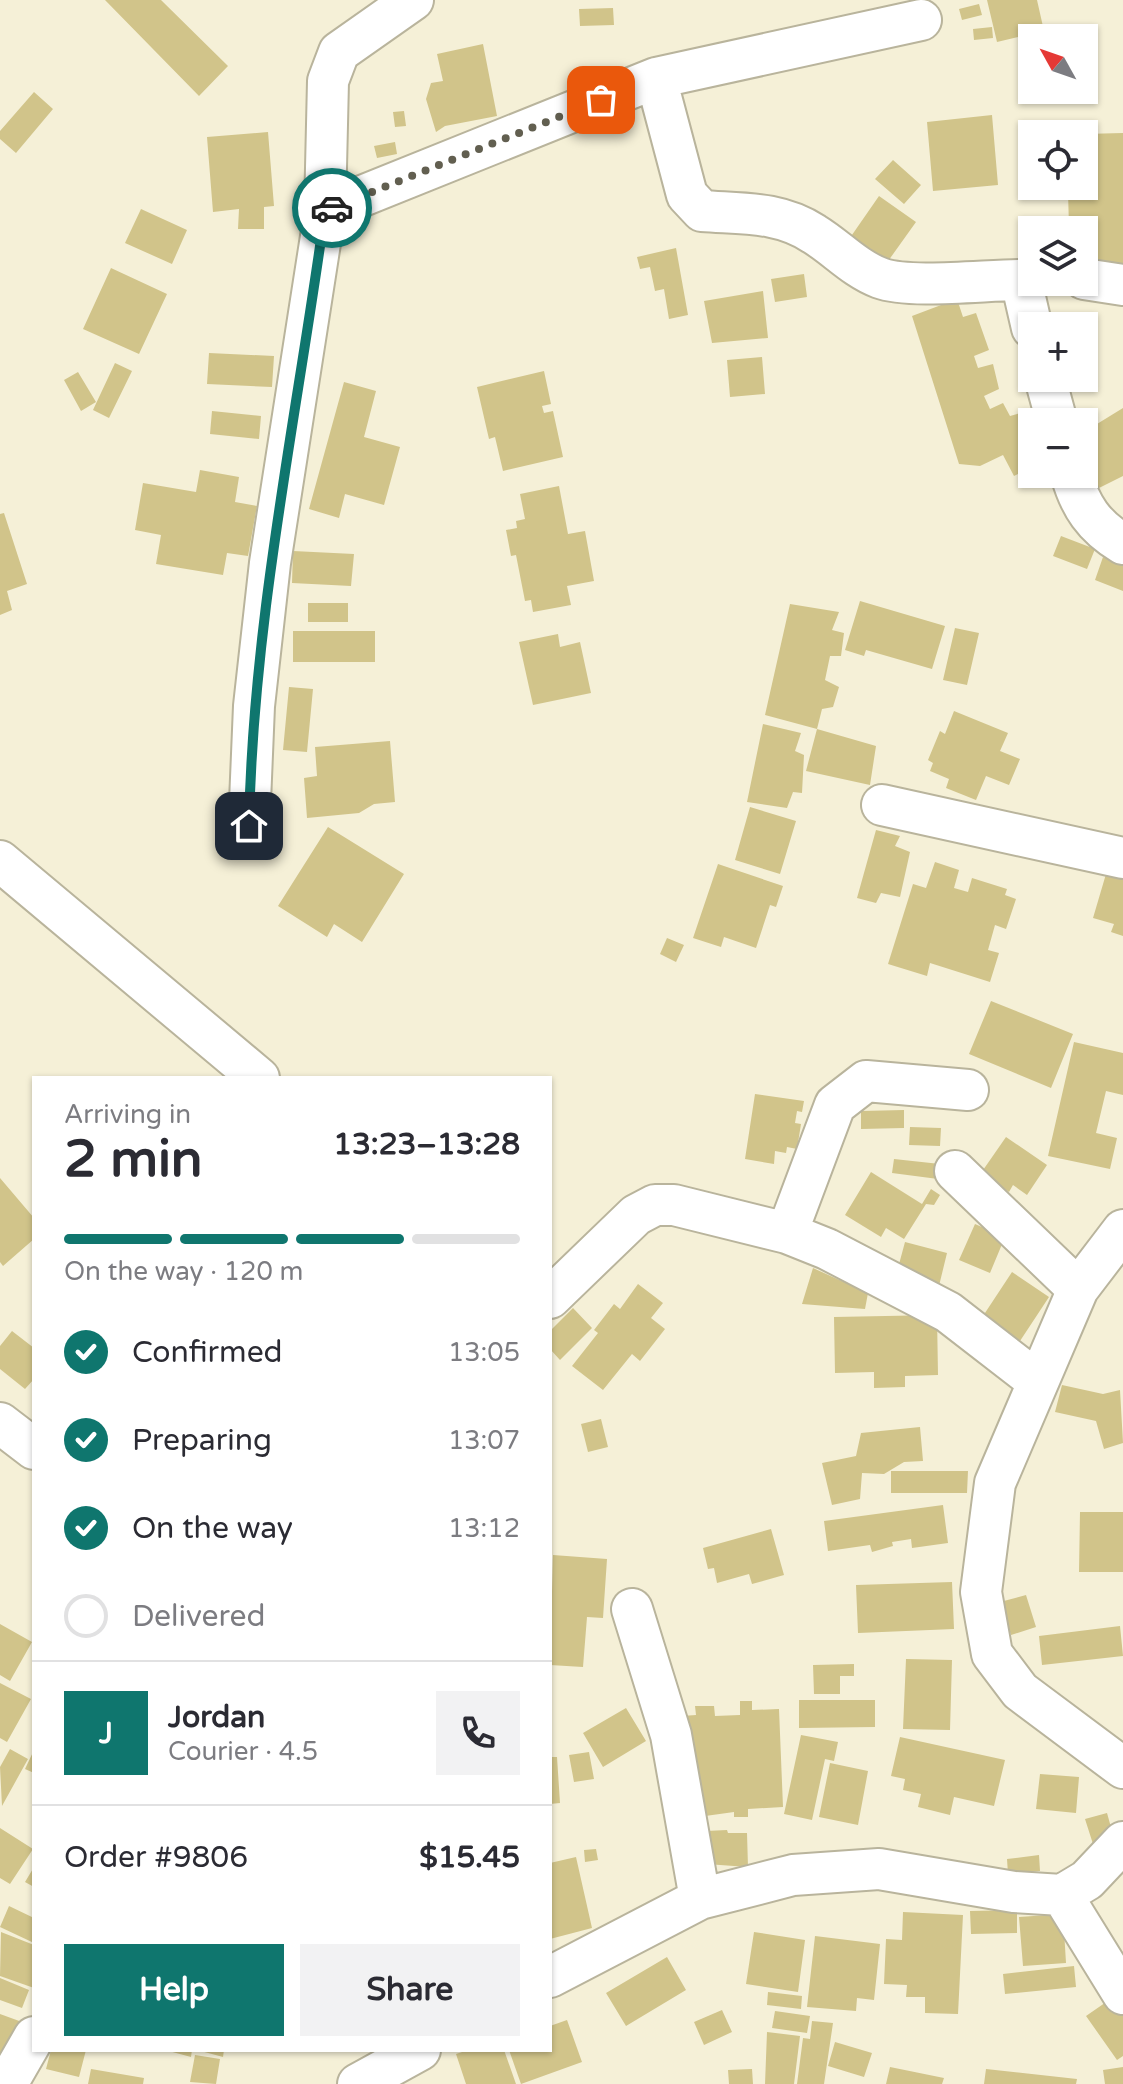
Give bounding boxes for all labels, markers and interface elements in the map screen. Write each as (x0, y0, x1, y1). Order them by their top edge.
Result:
north arrow (1018, 24, 1098, 104)
map controls (1018, 24, 1098, 488)
pin (567, 66, 635, 134)
icon: bag (579, 78, 623, 122)
button: locate (1018, 120, 1098, 200)
courier (292, 168, 372, 248)
icon: car (310, 186, 354, 230)
button: layers (1018, 216, 1098, 296)
button: + (1018, 312, 1098, 392)
button: − (1018, 408, 1098, 488)
pin (215, 792, 283, 860)
icon: home (227, 804, 271, 848)
text: Arriving in (64, 1099, 191, 1130)
text: 13:23–13:28 (333, 1126, 520, 1163)
text: 2 min (64, 1128, 203, 1191)
text: On the way · 120 m (64, 1256, 303, 1287)
icon: check (64, 1330, 108, 1374)
text: Confirmed (132, 1334, 283, 1371)
text: 13:05 (448, 1337, 520, 1368)
icon: check (64, 1418, 108, 1462)
text: Preparing (132, 1422, 272, 1459)
text: 13:07 (448, 1425, 520, 1456)
icon: check (64, 1506, 108, 1550)
text: On the way (132, 1510, 293, 1547)
text: 13:12 (448, 1513, 520, 1544)
text: Delivered (132, 1598, 266, 1635)
button: phone (436, 1691, 520, 1775)
text: Jordan (168, 1699, 265, 1736)
text: J (99, 1715, 113, 1752)
text: Courier · 4.5 (168, 1736, 318, 1767)
text: Order #9806 (64, 1839, 248, 1876)
text: $15.45 (419, 1839, 520, 1876)
button: Help (64, 1944, 284, 2036)
button: Share (300, 1944, 520, 2036)

